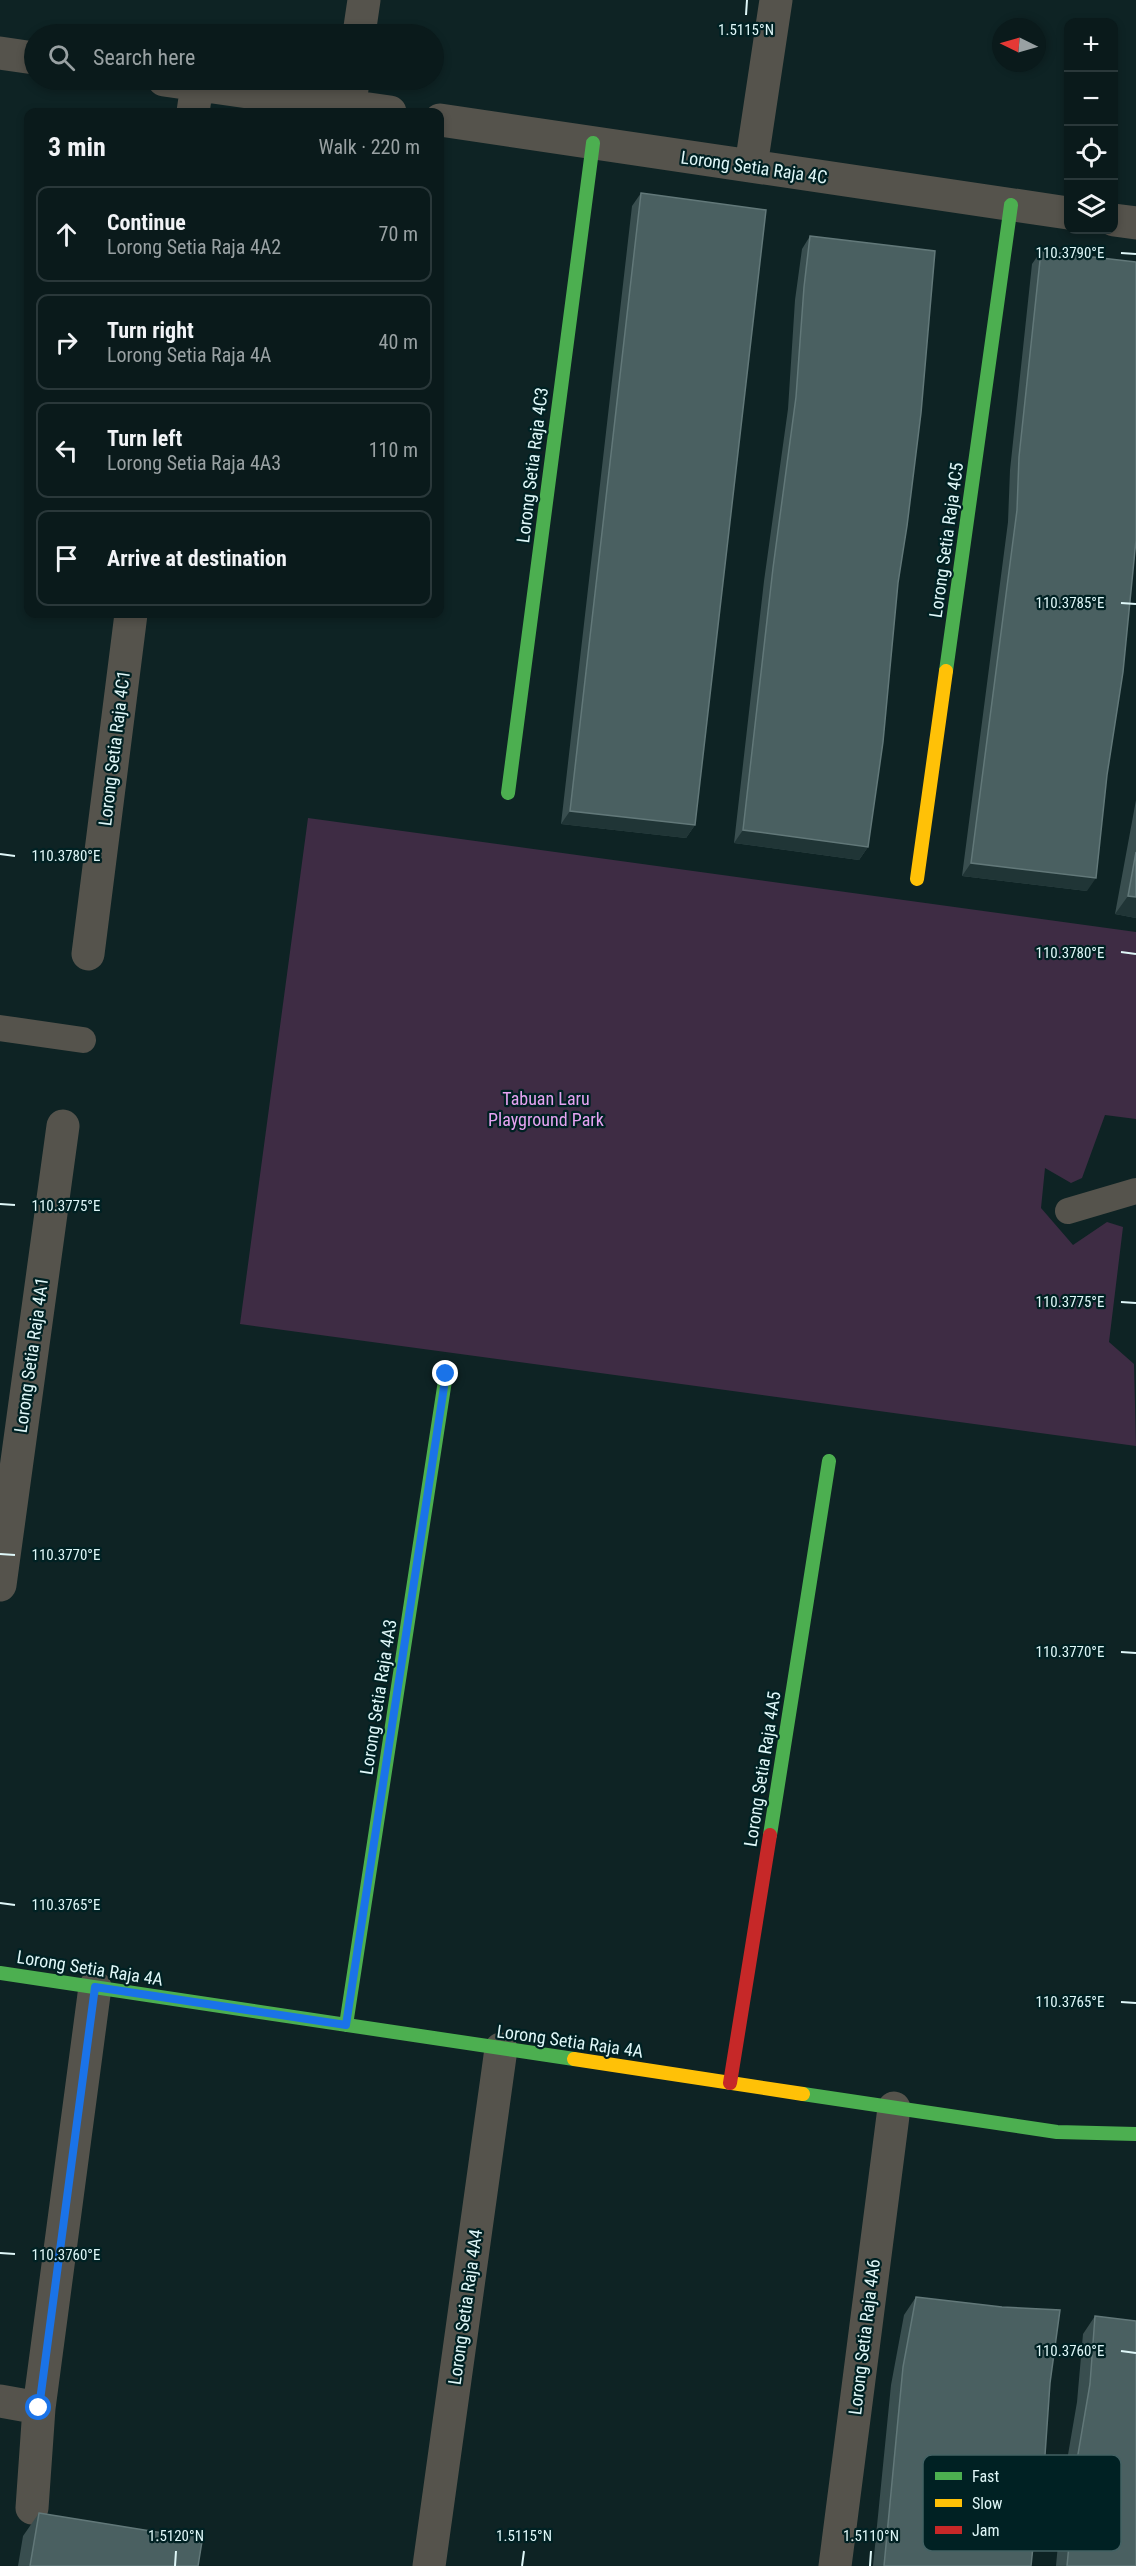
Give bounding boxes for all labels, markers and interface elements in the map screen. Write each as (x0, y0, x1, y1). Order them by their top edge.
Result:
north arrow (992, 18, 1046, 72)
map controls (1064, 18, 1118, 234)
button: + (1064, 18, 1118, 72)
text: 1.5115°N (718, 21, 774, 39)
search box (24, 24, 444, 90)
icon: search (45, 41, 78, 74)
text: Search here (93, 45, 195, 70)
button: − (1064, 72, 1118, 126)
button: locate (1064, 126, 1118, 180)
text: 3 min (48, 132, 106, 162)
text: Walk · 220 m (319, 135, 420, 159)
street label: Lorong Setia Raja 4C (679, 146, 829, 188)
button: layers (1064, 180, 1118, 234)
text: Continue (107, 210, 186, 235)
icon: ahead (50, 218, 83, 251)
text: 70 m (379, 222, 418, 246)
text: Lorong Setia Raja 4A2 (107, 235, 281, 259)
text: 110.3790°E (1036, 244, 1104, 262)
text: Turn right (107, 318, 194, 343)
icon: right (50, 326, 83, 359)
text: 40 m (379, 330, 418, 354)
text: Lorong Setia Raja 4A (107, 343, 271, 367)
street label: Lorong Setia Raja 4C3 (512, 386, 552, 544)
text: Turn left (107, 426, 182, 451)
icon: left (50, 434, 83, 467)
text: 110 m (369, 438, 418, 462)
text: Lorong Setia Raja 4A3 (107, 451, 281, 475)
street label: Lorong Setia Raja 4C5 (925, 461, 967, 619)
icon: arrive (50, 542, 83, 575)
text: Arrive at destination (107, 546, 287, 571)
text: 110.3785°E (1036, 594, 1104, 612)
street label: Lorong Setia Raja 4C1 (94, 669, 134, 827)
text: 110.3780°E (32, 847, 100, 865)
text: 110.3780°E (1036, 944, 1104, 962)
park label: Tabuan Laru Playground Park (488, 1088, 604, 1130)
text: 110.3775°E (32, 1197, 100, 1215)
street label: Lorong Setia Raja 4A1 (10, 1276, 52, 1434)
text: 110.3775°E (1036, 1293, 1104, 1311)
route end (432, 1360, 458, 1386)
text: 110.3770°E (32, 1546, 100, 1564)
street label: Lorong Setia Raja 4A3 (355, 1618, 401, 1776)
text: 110.3770°E (1036, 1643, 1104, 1661)
street label: Lorong Setia Raja 4A5 (739, 1690, 785, 1848)
text: 110.3765°E (32, 1896, 100, 1914)
street label: Lorong Setia Raja 4A (15, 1946, 165, 1990)
text: 110.3765°E (1036, 1993, 1104, 2011)
street label: Lorong Setia Raja 4A (495, 2020, 645, 2062)
street label: Lorong Setia Raja 4A4 (444, 2228, 486, 2386)
text: 110.3760°E (32, 2246, 100, 2264)
street label: Lorong Setia Raja 4A6 (844, 2258, 884, 2416)
text: 110.3760°E (1036, 2342, 1104, 2360)
route start (25, 2394, 51, 2420)
legend (923, 2455, 1121, 2551)
text: Fast (972, 2467, 999, 2486)
text: Slow (972, 2494, 1002, 2513)
text: Jam (972, 2521, 999, 2540)
text: 1.5120°N (148, 2527, 204, 2545)
text: 1.5115°N (496, 2527, 552, 2545)
text: 1.5110°N (843, 2527, 899, 2545)

